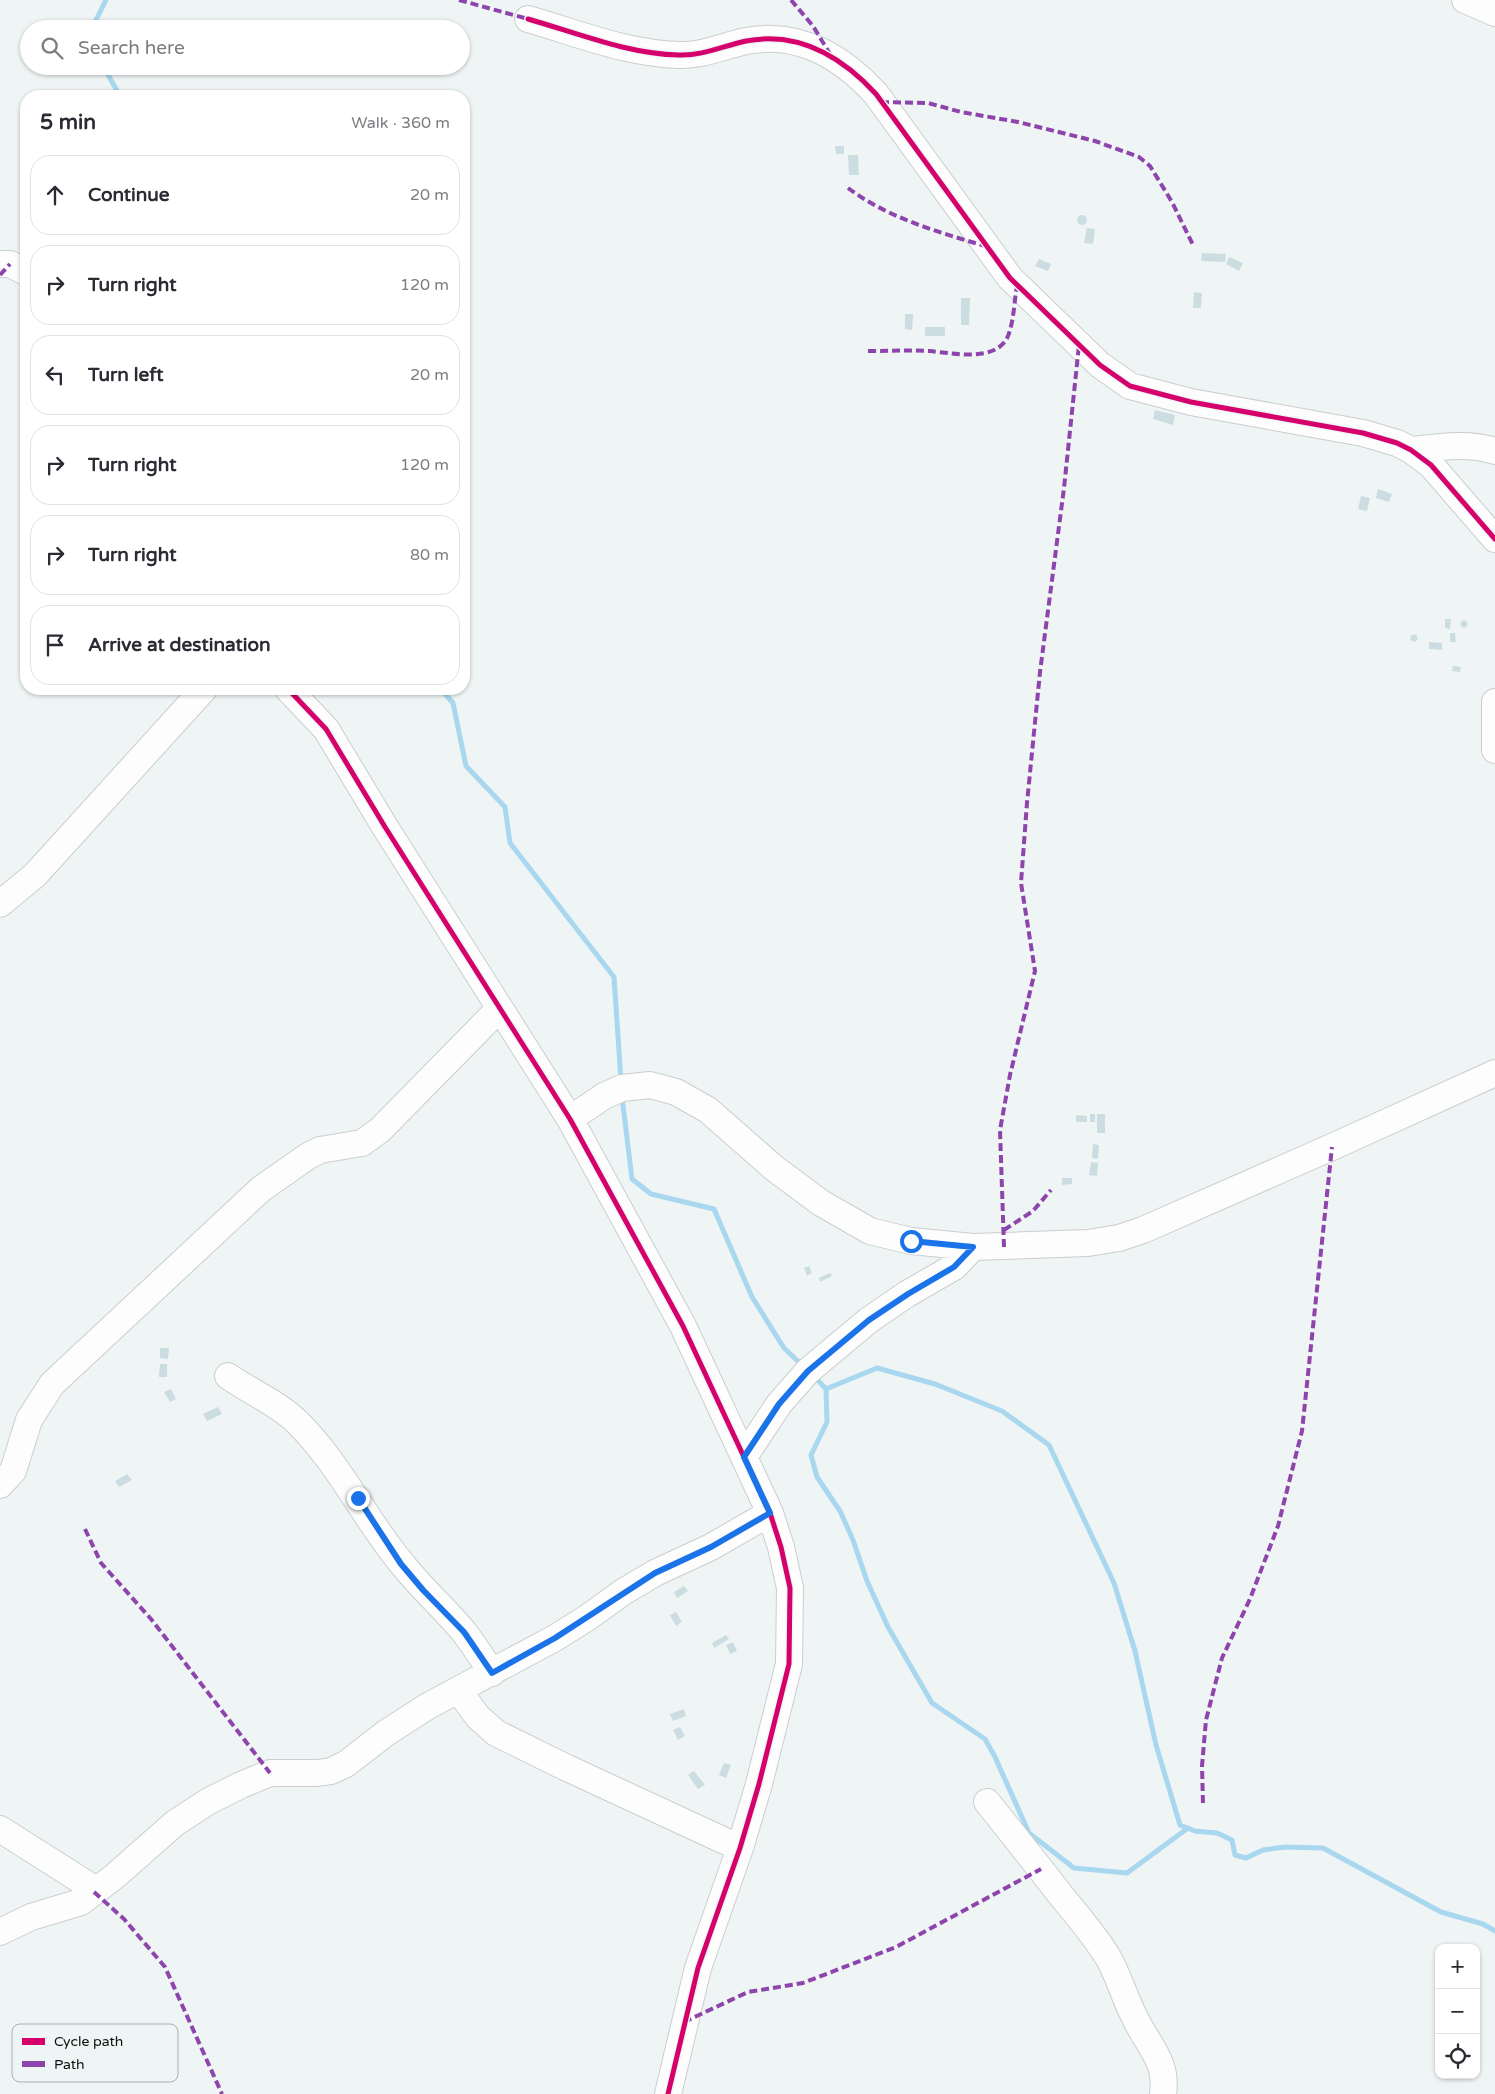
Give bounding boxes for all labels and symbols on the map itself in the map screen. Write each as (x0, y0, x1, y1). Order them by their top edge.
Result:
route start (900, 1230, 923, 1253)
route end (347, 1487, 370, 1510)
legend (12, 2024, 178, 2082)
text: Cycle path (54, 2033, 123, 2050)
text: Path (54, 2056, 85, 2073)

